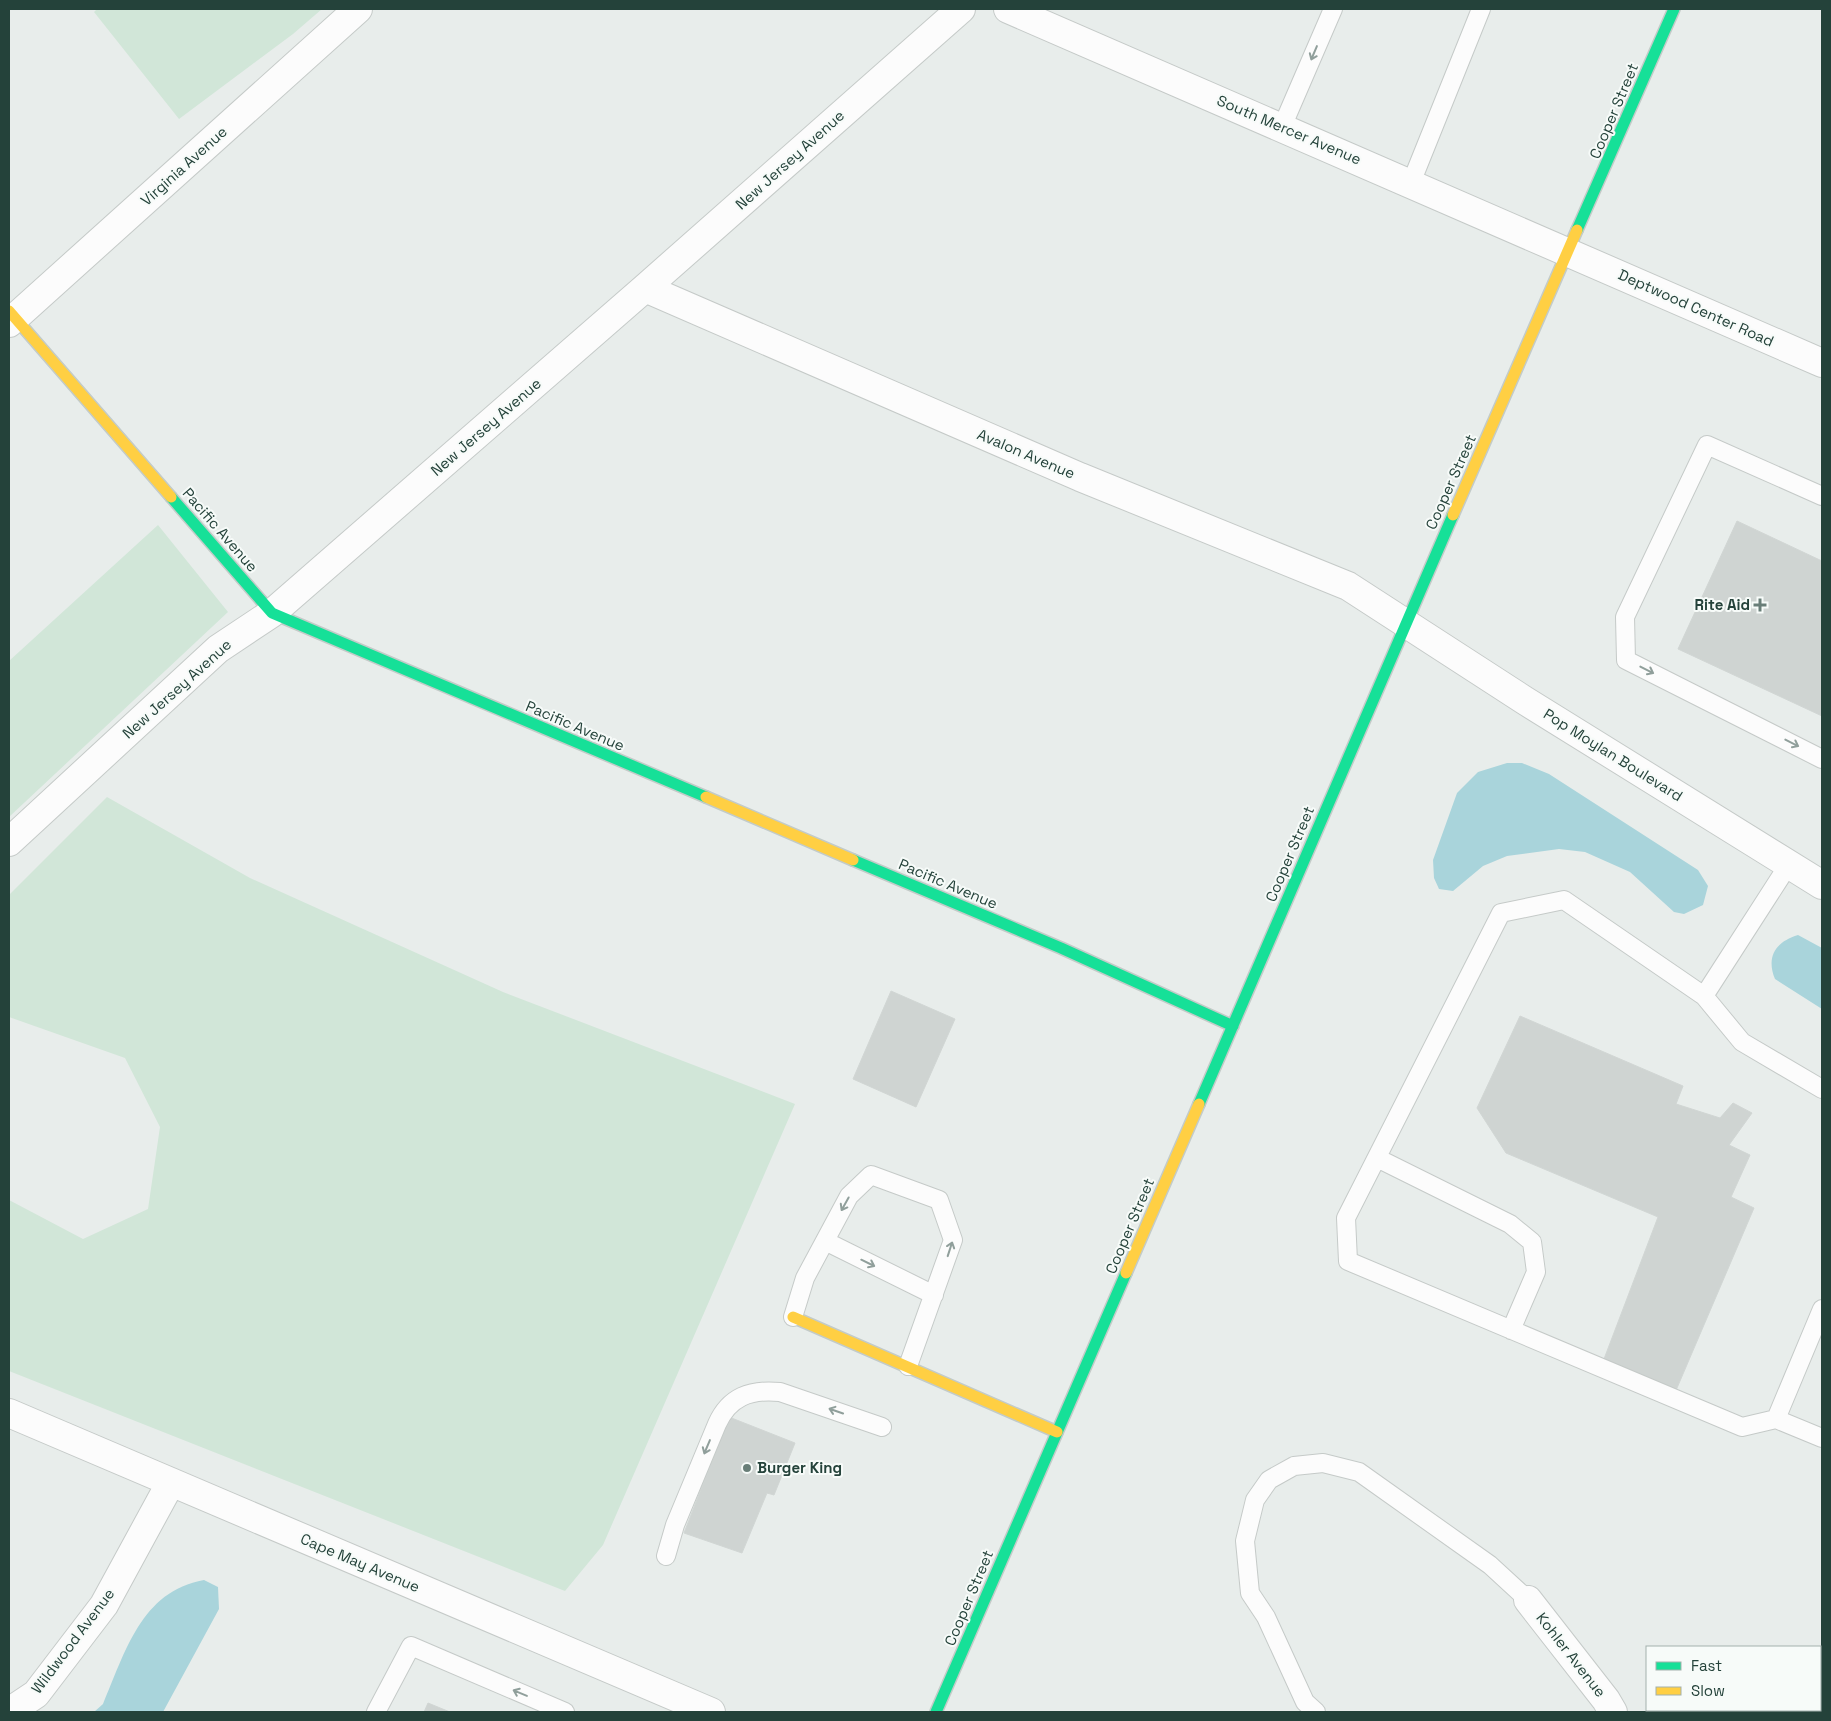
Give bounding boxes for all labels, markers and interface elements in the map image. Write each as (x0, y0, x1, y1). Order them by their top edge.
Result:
one-way arrow (1308, 46, 1317, 61)
street label: Cooper Street (1585, 60, 1642, 161)
street label: South Mercer Avenue (1214, 91, 1364, 169)
street label: New Jersey Avenue (731, 106, 848, 214)
street label: Virginia Avenue (137, 122, 231, 209)
street label: Deptwood Center Road (1615, 265, 1777, 350)
street label: New Jersey Avenue (427, 373, 545, 480)
street label: Avalon Avenue (974, 424, 1078, 483)
street label: Cooper Street (1421, 431, 1480, 532)
street label: Pacific Avenue (179, 484, 262, 576)
place label: Rite Aid (1695, 595, 1750, 614)
marker: Rite Aid (1754, 599, 1766, 611)
street label: New Jersey Avenue (118, 635, 235, 743)
one-way arrow (1639, 666, 1654, 675)
street label: Pacific Avenue (523, 696, 628, 755)
street label: Pop Moylan Boulevard (1540, 704, 1686, 805)
one-way arrow (1784, 739, 1799, 749)
street label: Cooper Street (1261, 803, 1318, 904)
street label: Pacific Avenue (896, 854, 1001, 913)
street label: Cooper Street (1101, 1175, 1158, 1276)
one-way arrow (840, 1196, 850, 1211)
one-way arrow (945, 1241, 955, 1257)
one-way arrow (861, 1258, 876, 1268)
one-way arrow (829, 1406, 844, 1415)
one-way arrow (702, 1439, 711, 1454)
place label: Burger King (757, 1458, 842, 1477)
marker: Burger King (741, 1462, 753, 1474)
street label: Cape May Avenue (298, 1529, 423, 1596)
street label: Cooper Street (940, 1547, 997, 1648)
street label: Wildwood Avenue (27, 1584, 118, 1697)
street label: Kohler Avenue (1532, 1609, 1610, 1701)
legend (1646, 1646, 1821, 1711)
text: Fast (1691, 1656, 1722, 1675)
text: Slow (1691, 1681, 1725, 1700)
one-way arrow (513, 1688, 528, 1697)

